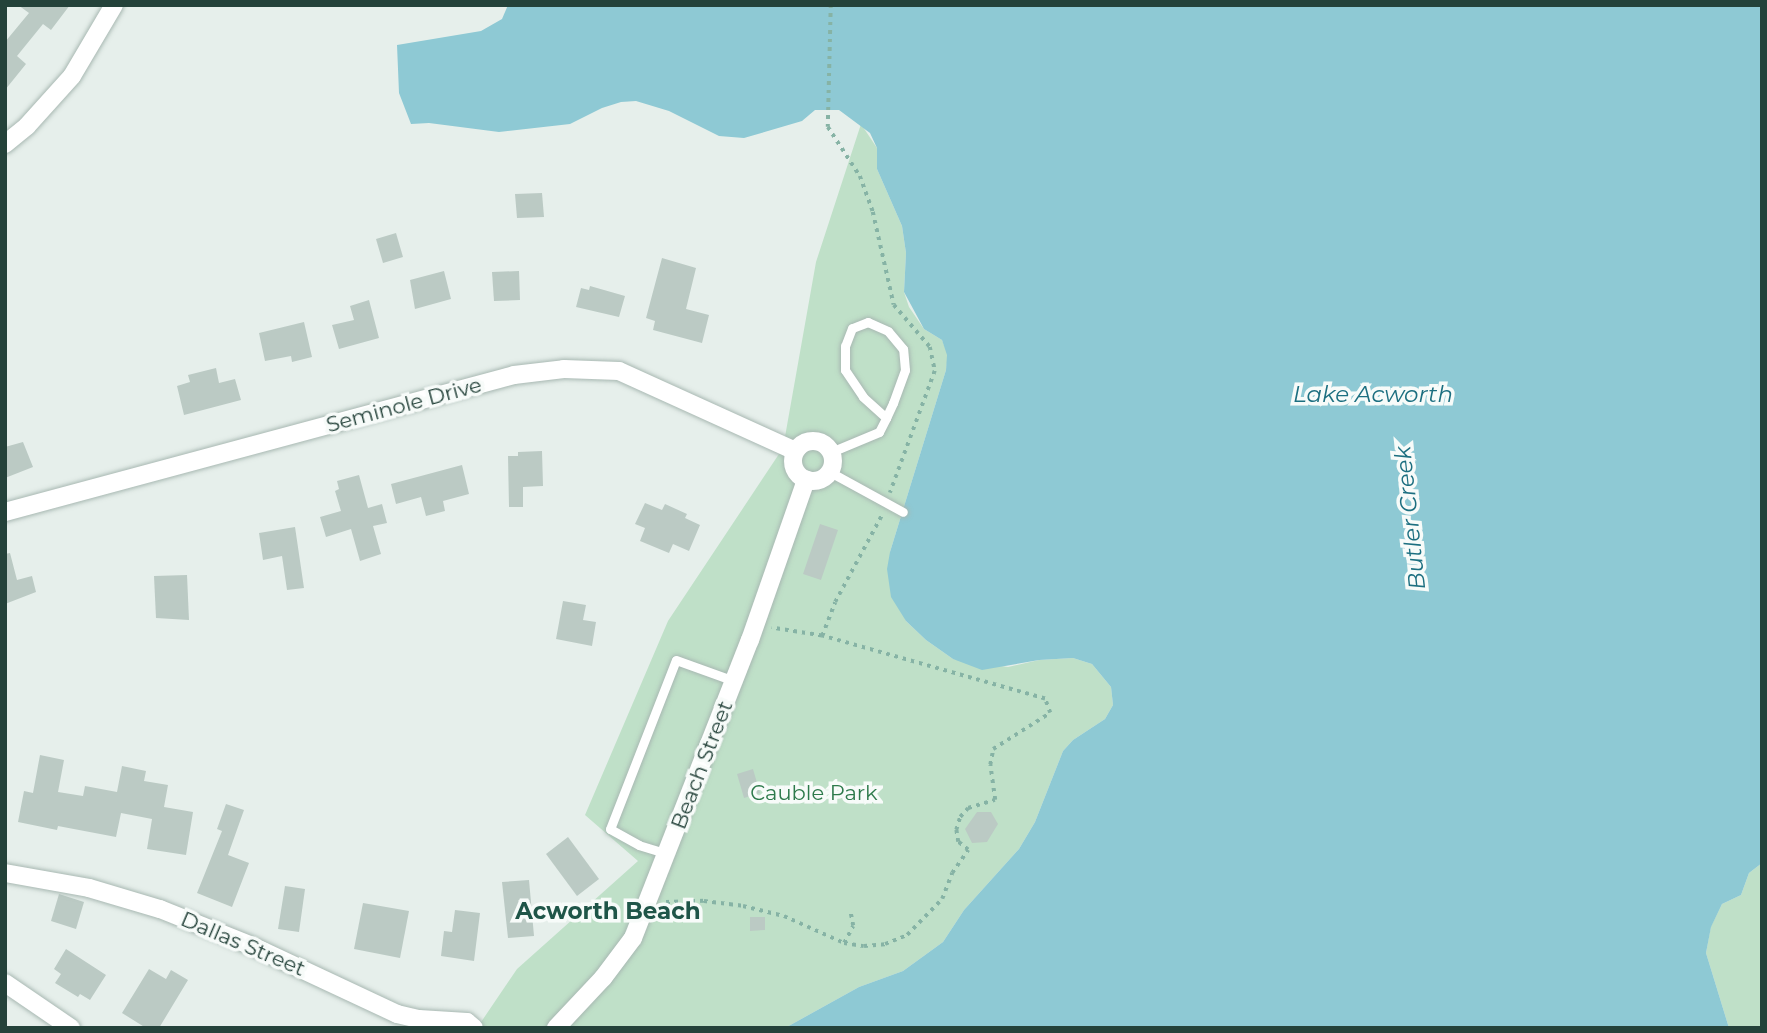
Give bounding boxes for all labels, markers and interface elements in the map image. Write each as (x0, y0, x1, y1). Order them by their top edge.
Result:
street label: Seminole Drive (324, 372, 484, 438)
water label: Lake Acworth (1293, 380, 1453, 408)
water label: Butler Creek (1389, 445, 1431, 591)
street label: Beach Street (666, 697, 738, 833)
park label: Cauble Park (750, 780, 878, 806)
district label: Acworth Beach (515, 897, 701, 925)
street label: Dallas Street (177, 906, 309, 982)

